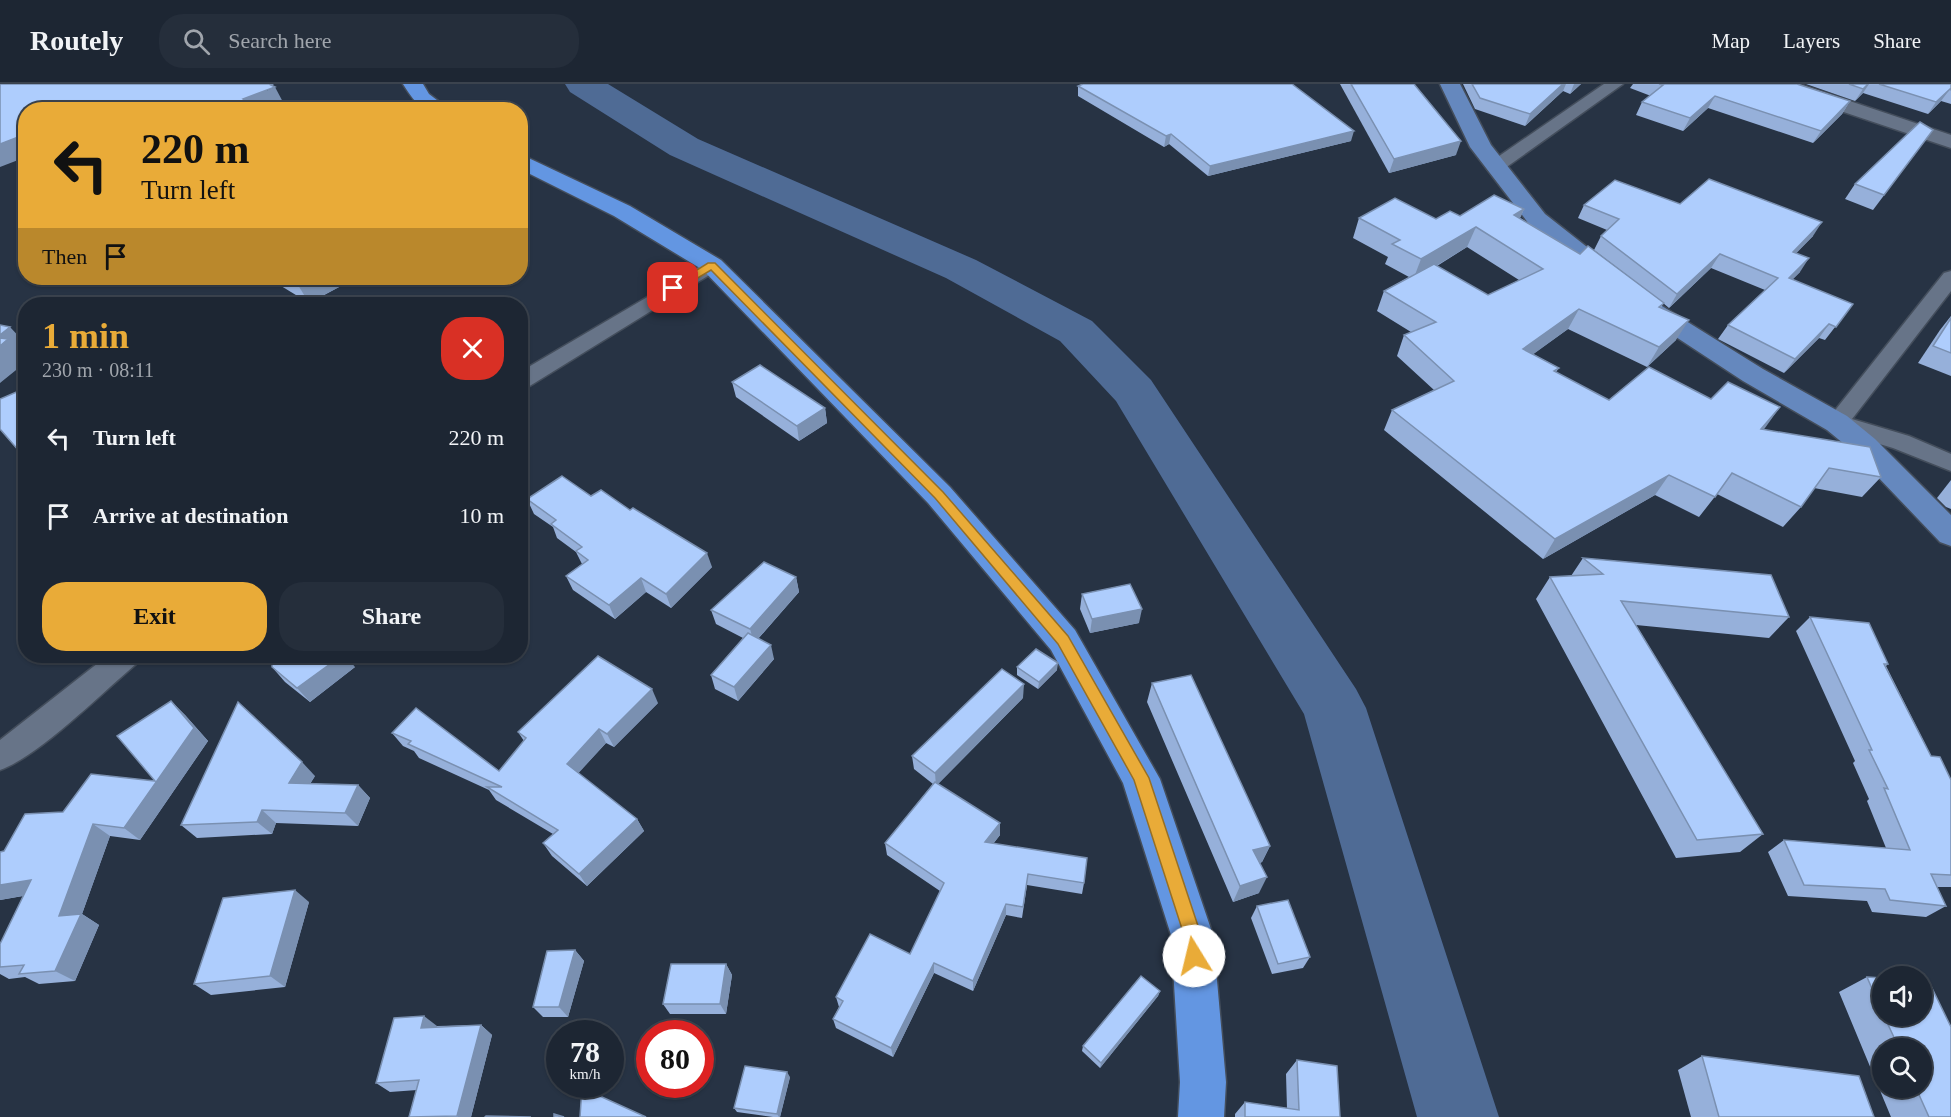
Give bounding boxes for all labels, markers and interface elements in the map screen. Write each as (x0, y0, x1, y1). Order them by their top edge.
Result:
search box (159, 14, 579, 68)
text: Routely (30, 25, 123, 56)
icon: search (180, 25, 213, 58)
text: Search here (228, 28, 332, 53)
text: Map (1712, 29, 1750, 53)
text: Layers (1783, 29, 1840, 53)
text: Share (1873, 29, 1921, 53)
icon: left (42, 126, 120, 204)
text: 220 m (141, 126, 250, 172)
text: Turn left (141, 175, 235, 205)
icon: arrive (99, 240, 132, 273)
text: Then (42, 244, 87, 269)
pin (647, 262, 698, 313)
icon: arrive (656, 271, 689, 304)
text: 1 min (42, 316, 129, 356)
button: close (441, 317, 504, 380)
text: 230 m · 08:11 (42, 359, 154, 381)
icon: left (42, 422, 75, 455)
text: Turn left (93, 425, 176, 450)
text: 220 m (448, 425, 504, 450)
icon: arrive (42, 500, 75, 533)
text: Arrive at destination (93, 503, 289, 528)
text: 10 m (459, 503, 504, 528)
button: Exit (42, 582, 267, 651)
button: Share (279, 582, 504, 651)
position arrow (1162, 924, 1226, 988)
map controls (1872, 966, 1932, 1098)
button: sound (1872, 966, 1932, 1026)
speed limit sign: 80 (636, 1020, 714, 1098)
text: 78 (570, 1035, 600, 1068)
button: search (1872, 1038, 1932, 1098)
text: km/h (570, 1066, 600, 1082)

